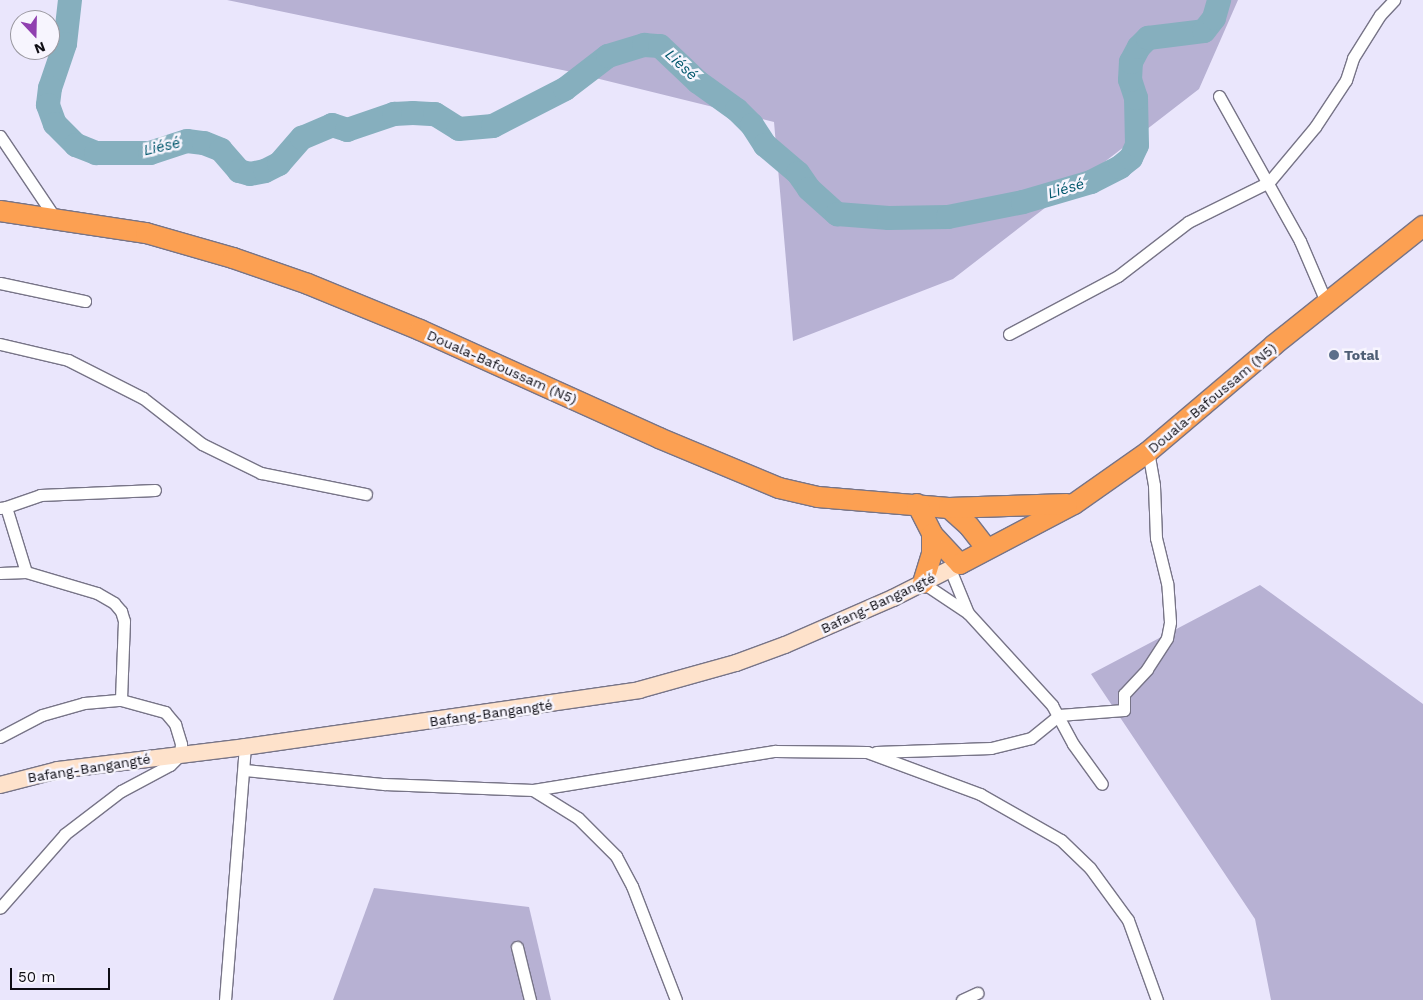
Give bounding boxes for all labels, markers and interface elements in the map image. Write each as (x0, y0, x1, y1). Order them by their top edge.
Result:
north arrow (10, 10, 60, 60)
text: N (32, 39, 48, 57)
water label: Liésé (661, 46, 701, 84)
water label: Liésé (142, 134, 182, 160)
water label: Liésé (1046, 175, 1086, 203)
street label: Douala-Bafoussam (N5) (424, 326, 580, 408)
street label: Douala-Bafoussam (N5) (1144, 339, 1280, 457)
place label: Total (1344, 347, 1379, 363)
marker: Total (1328, 349, 1340, 361)
street label: Bafang-Bangangté (818, 569, 938, 637)
street label: Bafang-Bangangté (428, 696, 554, 730)
street label: Bafang-Bangangté (26, 750, 152, 786)
scale bar (12, 958, 112, 990)
text: 50 m (18, 968, 55, 986)

